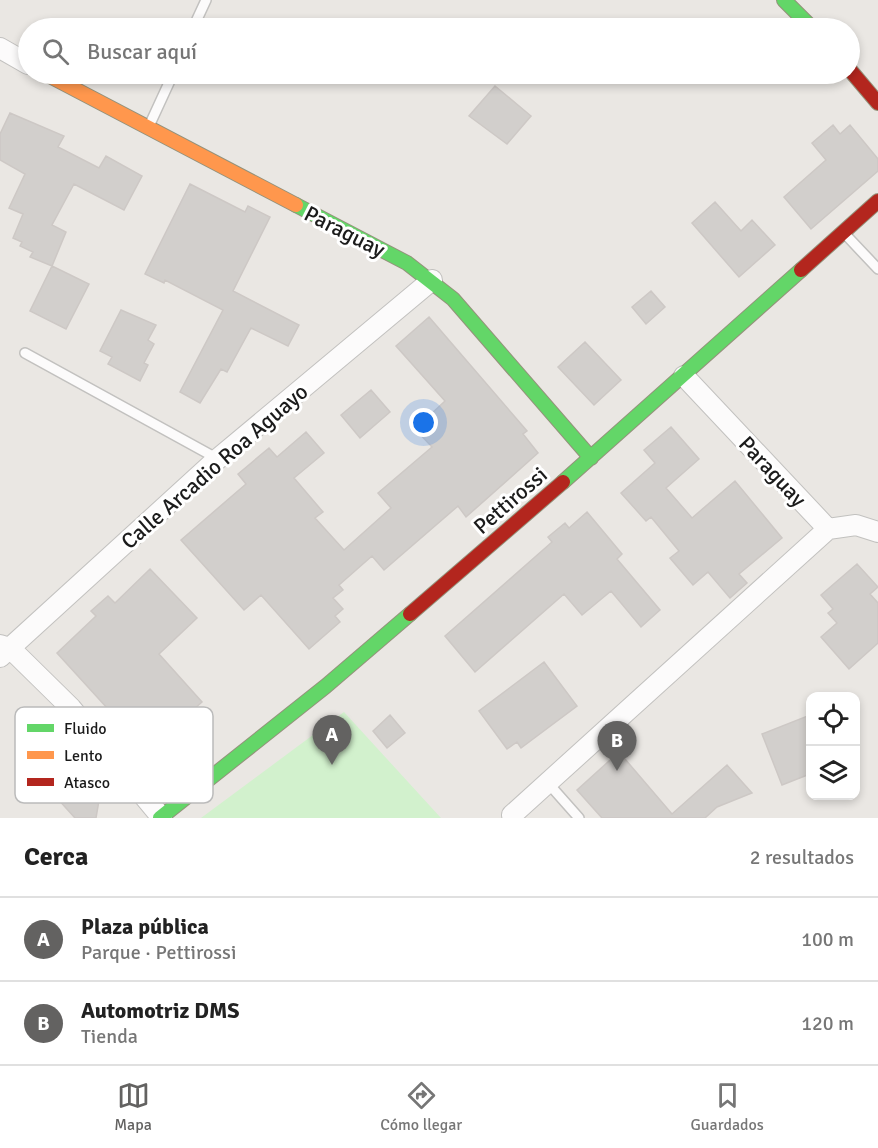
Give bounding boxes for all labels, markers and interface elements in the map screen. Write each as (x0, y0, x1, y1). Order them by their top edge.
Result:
search box (18, 18, 860, 84)
icon: search (39, 35, 72, 68)
text: Buscar aquí (87, 38, 197, 65)
street label: Paraguay (300, 200, 390, 264)
street label: Calle Arcadio Roa Aguayo (115, 378, 313, 555)
your location (409, 408, 438, 437)
street label: Paraguay (733, 430, 813, 513)
street label: Pettirossi (468, 461, 553, 540)
map controls (806, 692, 860, 800)
button: locate (806, 692, 860, 746)
legend (15, 707, 213, 803)
pin: A (312, 716, 352, 765)
text: Fluido (64, 719, 107, 739)
pin: B (598, 722, 636, 771)
text: Lento (64, 746, 102, 766)
button: layers (806, 746, 860, 800)
text: Atasco (64, 773, 110, 793)
text: Cerca (24, 841, 88, 873)
text: 2 resultados (750, 845, 854, 870)
text: Plaza pública (81, 913, 209, 940)
text: A (37, 927, 50, 952)
text: 100 m (801, 927, 854, 952)
text: Parque · Pettirossi (81, 940, 236, 965)
text: Automotriz DMS (81, 997, 240, 1024)
text: B (37, 1011, 50, 1036)
text: 120 m (801, 1011, 854, 1036)
text: Tienda (81, 1024, 138, 1049)
tab: Mapa (114, 1079, 152, 1135)
tab: Cómo llegar (380, 1079, 462, 1135)
tab: Guardados (691, 1079, 764, 1135)

